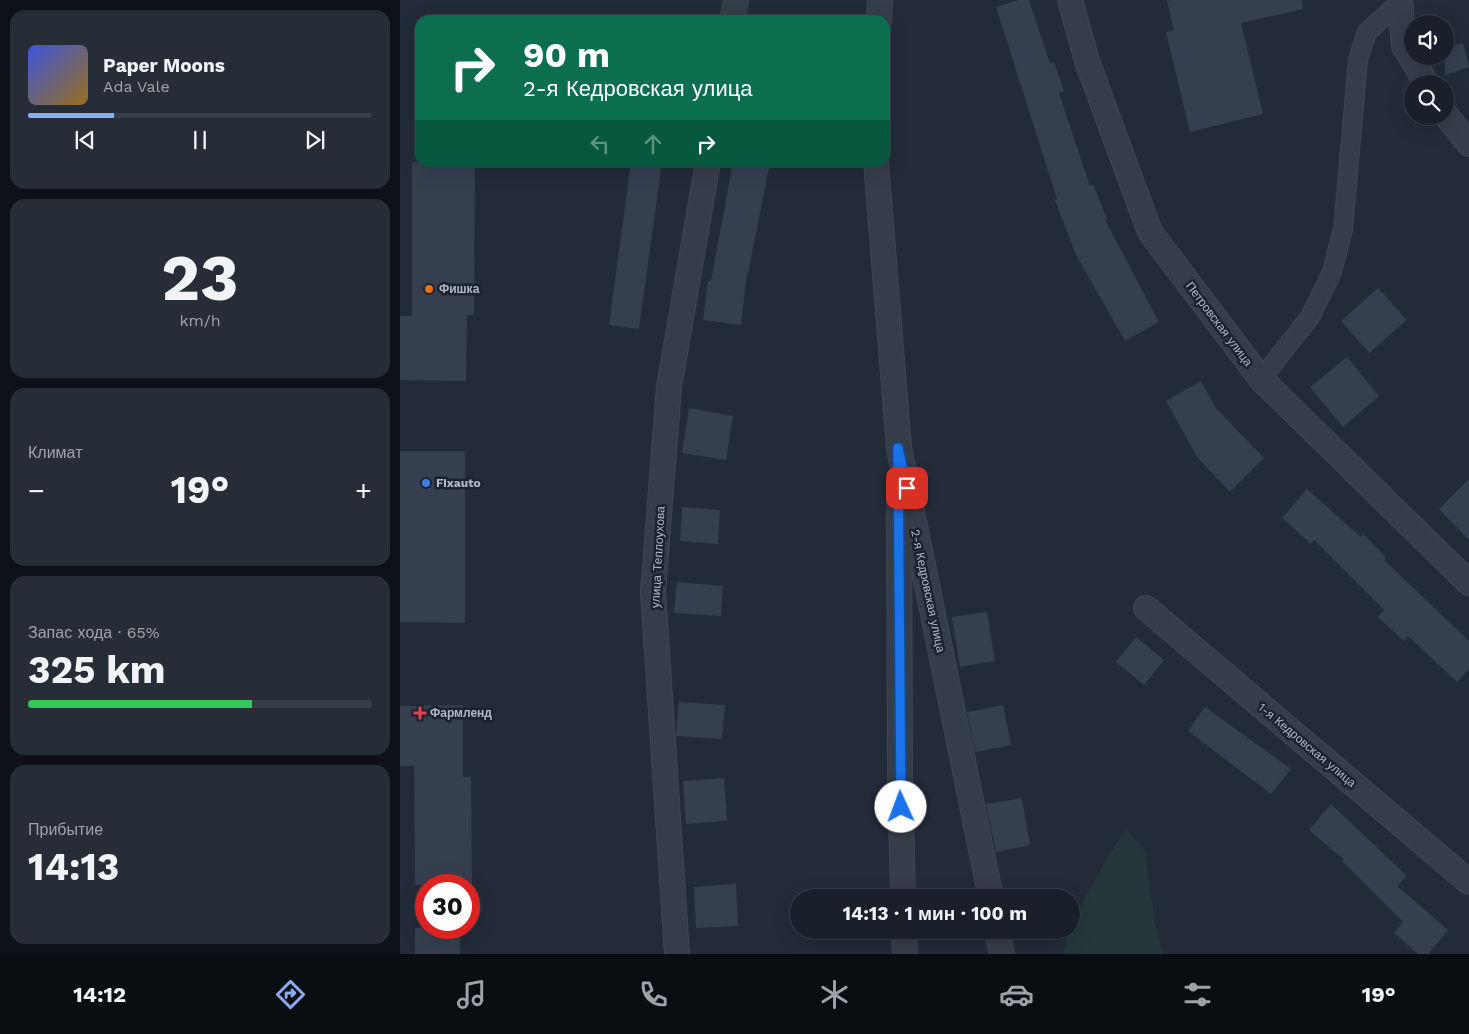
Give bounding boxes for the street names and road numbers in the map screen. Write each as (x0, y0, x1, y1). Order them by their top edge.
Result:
street label: Петровская улица (1183, 279, 1255, 369)
street label: улица Теплоухова (648, 505, 668, 608)
street label: 2-я Кедровская улица (908, 528, 948, 654)
street label: 1-я Кедровская улица (1255, 700, 1359, 790)

